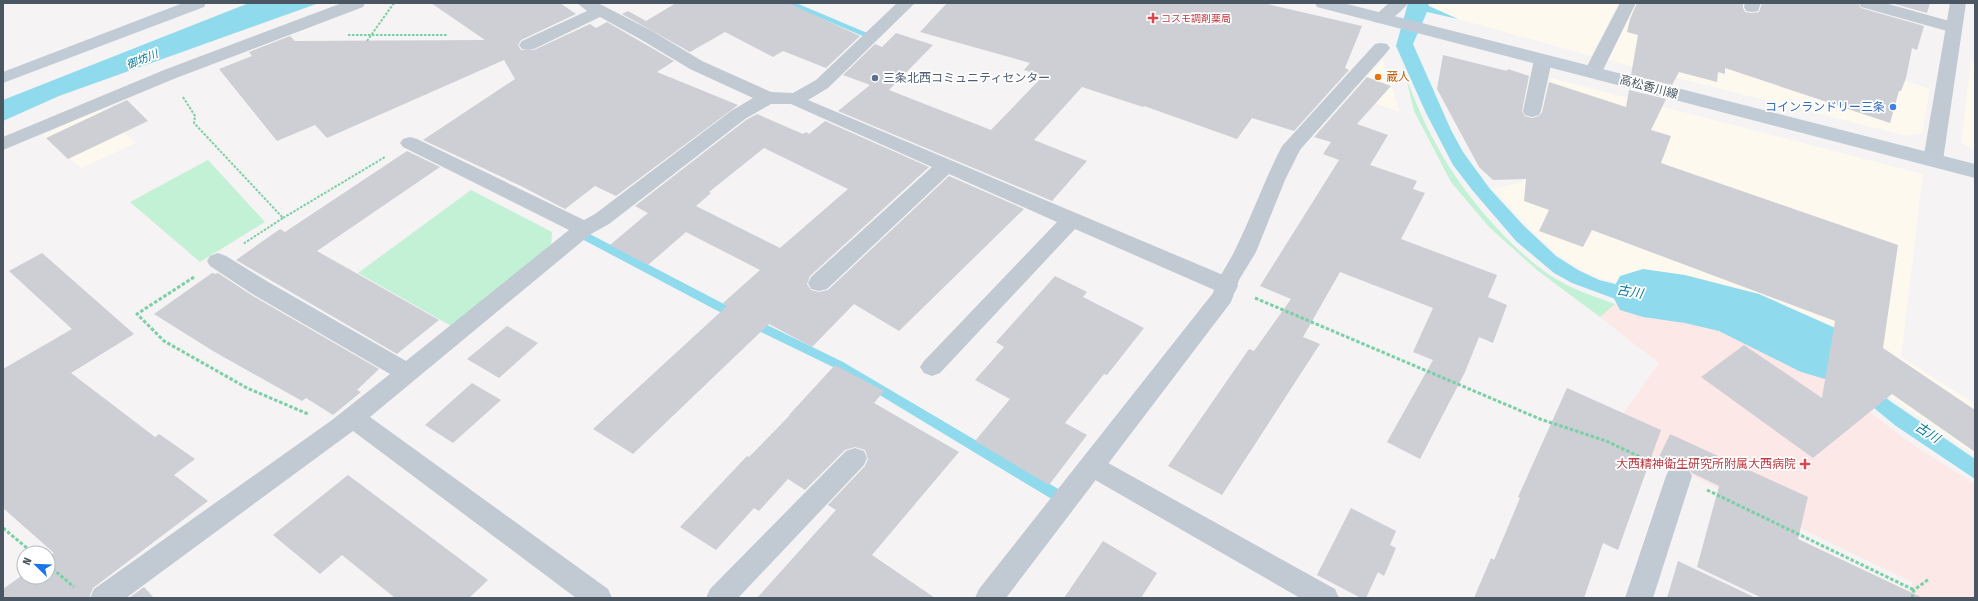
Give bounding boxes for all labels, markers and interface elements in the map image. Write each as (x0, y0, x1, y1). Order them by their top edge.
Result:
marker: コスモ調剤薬局 (1148, 13, 1158, 23)
place label: コスモ調剤薬局 (1161, 13, 1231, 25)
water label: 御坊川 (124, 47, 161, 72)
place label: 蔵人 (1386, 70, 1410, 84)
place label: 三条北西コミュニティセンター (883, 71, 1050, 85)
marker: 蔵人 (1373, 72, 1383, 82)
street label: 高松香川線 (1618, 72, 1680, 102)
marker: 三条北西コミュニティセンター (870, 73, 880, 83)
place label: コインランドリー三条 (1765, 100, 1885, 114)
marker: コインランドリー三条 (1888, 102, 1898, 112)
water label: 古川 (1616, 282, 1646, 301)
water label: 古川 (1913, 419, 1944, 447)
place label: 大西精神衛生研究所附属大西病院 (1616, 457, 1796, 471)
marker: 大西精神衛生研究所附属大西病院 (1799, 458, 1811, 470)
north arrow (16, 545, 56, 585)
text: N (20, 556, 35, 567)

